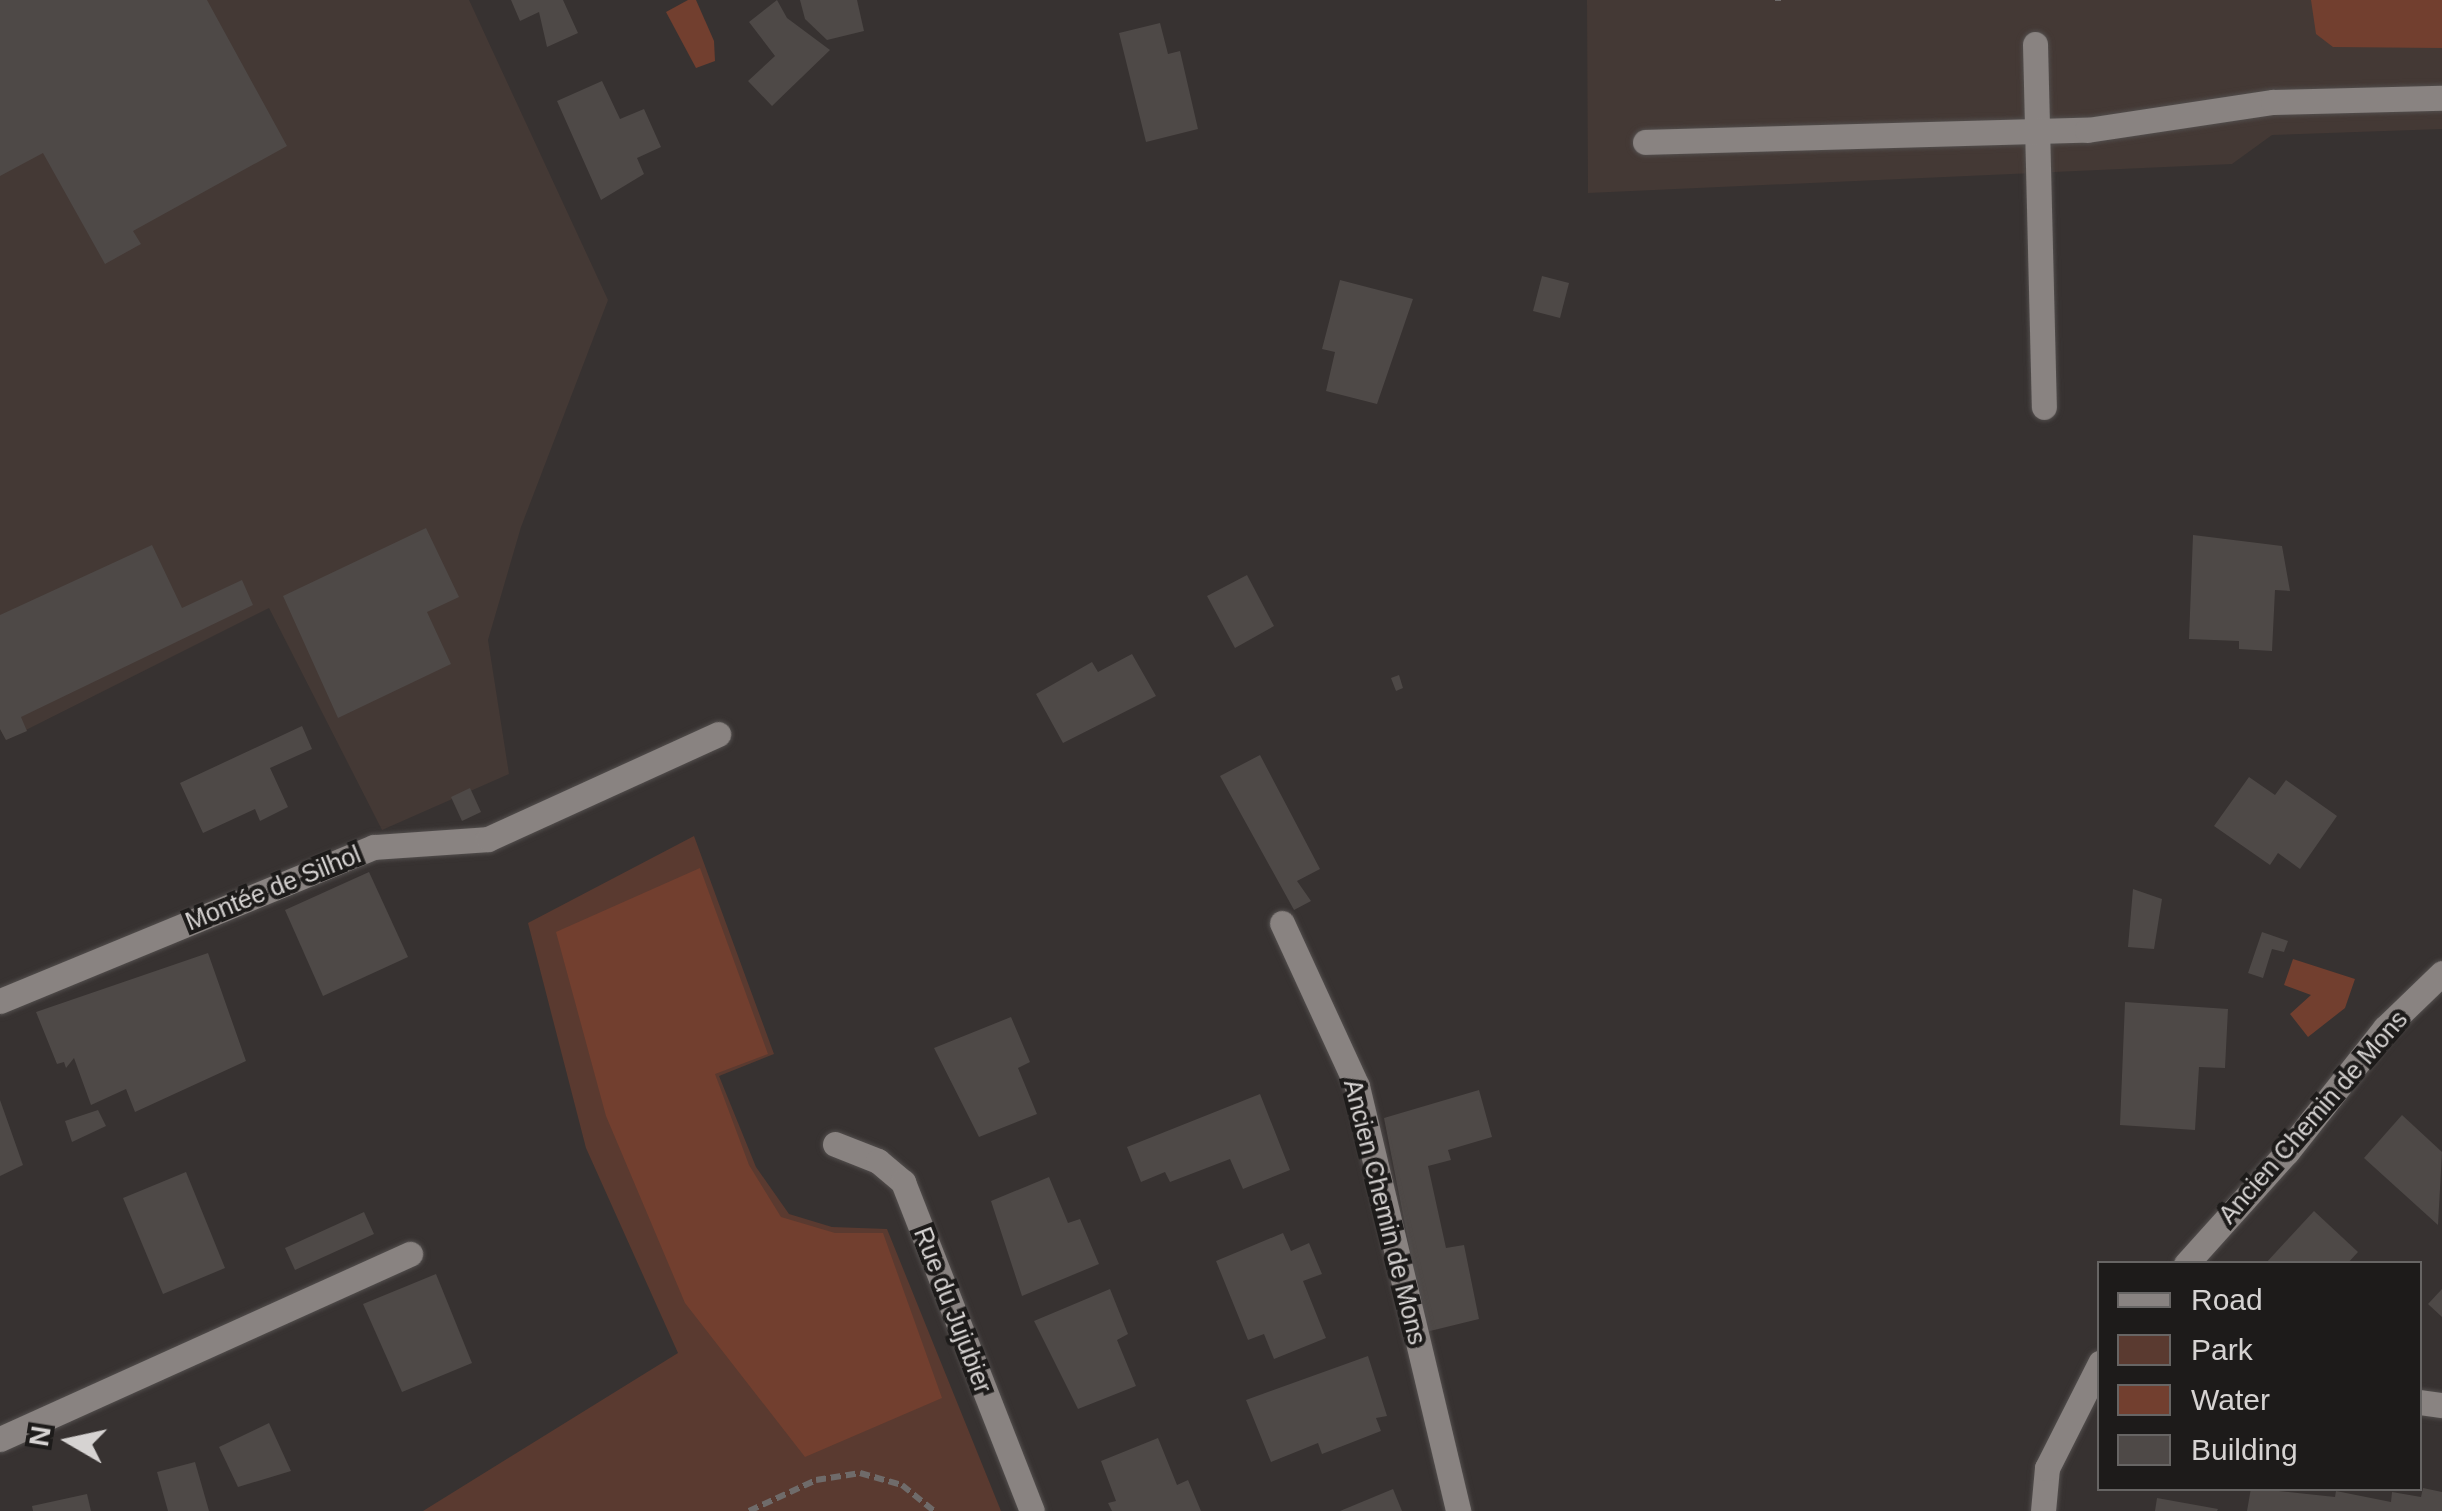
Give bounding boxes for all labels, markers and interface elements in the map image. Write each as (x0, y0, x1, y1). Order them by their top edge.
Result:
street label: Montée de Silhol (181, 839, 365, 937)
street label: Ancien Chemin de Mons (2212, 1004, 2414, 1230)
street label: Ancien Chemin de Mons (1338, 1076, 1432, 1348)
street label: Rue du Jujubier (908, 1223, 998, 1397)
legend (2097, 1261, 2422, 1491)
text: Road (2191, 1283, 2263, 1316)
text: Park (2191, 1333, 2253, 1366)
text: Water (2191, 1383, 2270, 1416)
north arrow (20, 1391, 120, 1491)
text: N (23, 1424, 57, 1449)
text: Building (2191, 1433, 2298, 1466)

